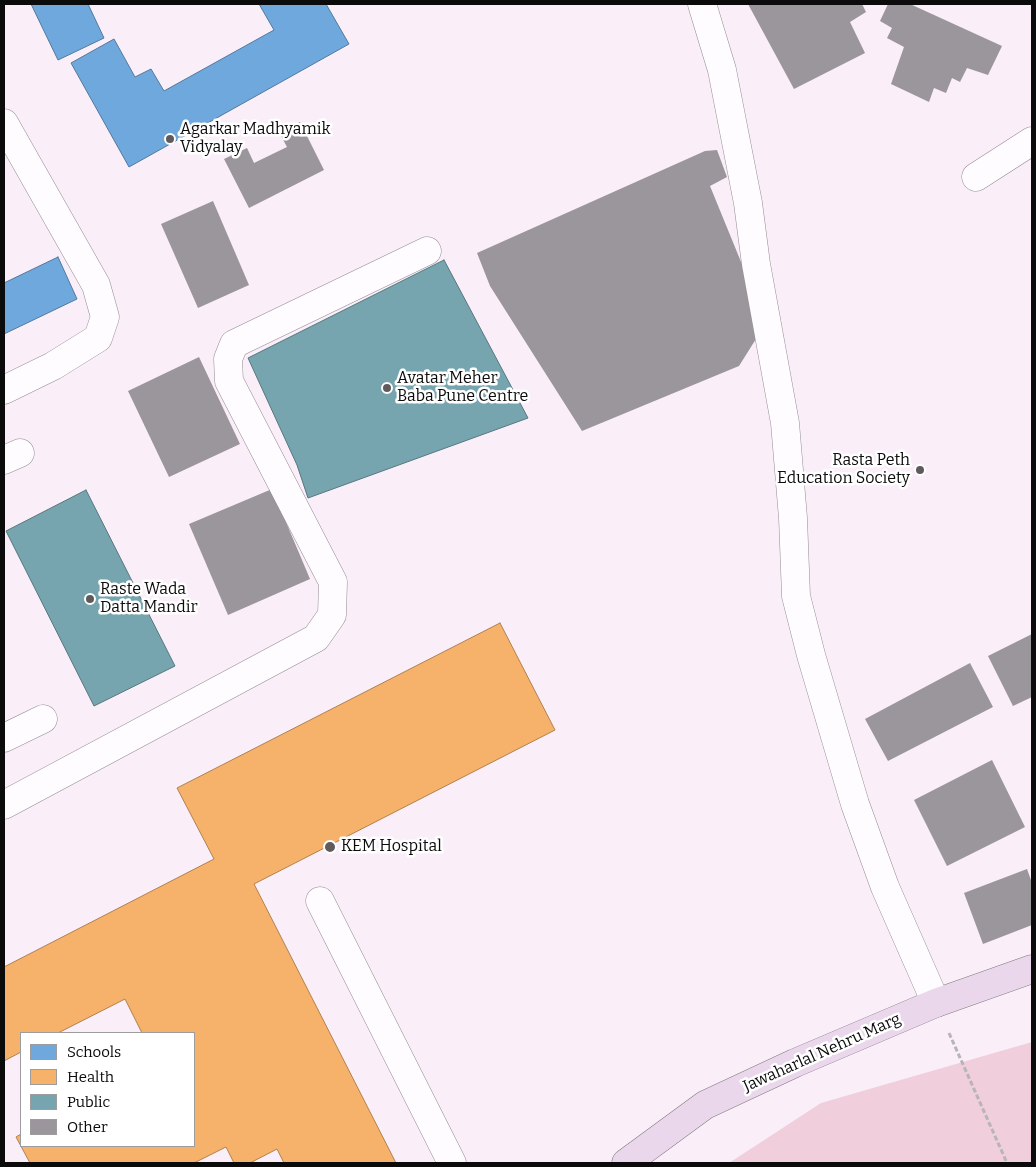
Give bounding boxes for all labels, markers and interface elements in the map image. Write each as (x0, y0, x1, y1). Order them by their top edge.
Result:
place label: Agarkar Madhyamik Vidyalay (180, 120, 331, 158)
marker: Agarkar Madhyamik Vidyalay (164, 133, 176, 145)
place label: Avatar Meher Baba Pune Centre (397, 369, 528, 407)
marker: Avatar Meher Baba Pune Centre (381, 382, 393, 394)
place label: Rasta Peth Education Society (777, 451, 910, 489)
marker: Rasta Peth Education Society (914, 464, 926, 476)
place label: Raste Wada Datta Mandir (100, 580, 197, 618)
marker: Raste Wada Datta Mandir (84, 593, 96, 605)
place label: KEM Hospital (341, 837, 442, 857)
marker: KEM Hospital (323, 840, 337, 854)
street label: Jawaharlal Nehru Marg (740, 1010, 904, 1096)
legend (20, 1032, 195, 1147)
text: Schools (67, 1043, 121, 1061)
text: Health (67, 1068, 114, 1086)
text: Public (67, 1093, 110, 1111)
text: Other (67, 1118, 108, 1136)

